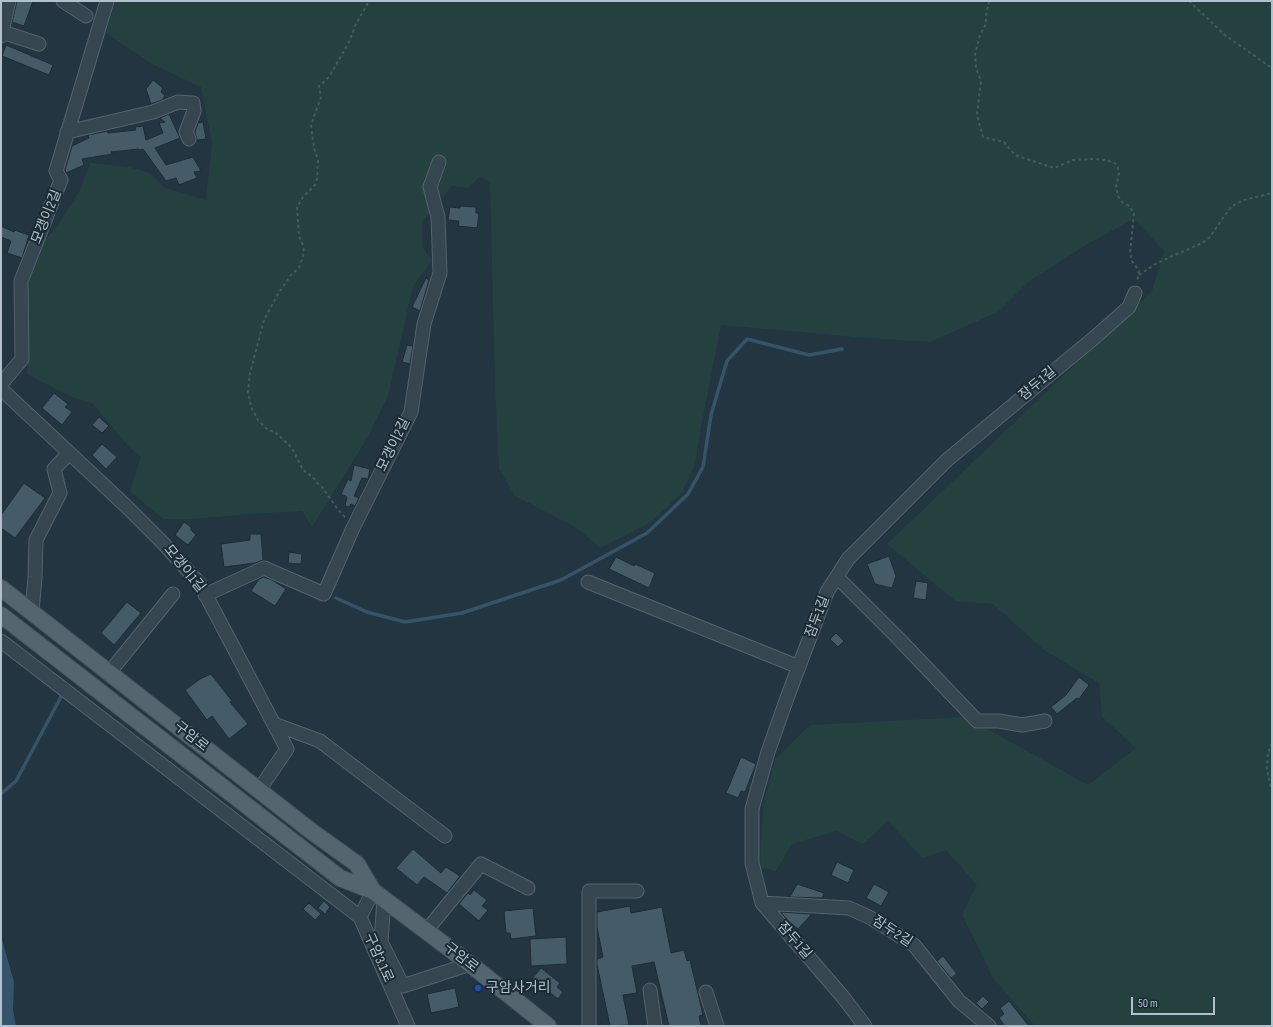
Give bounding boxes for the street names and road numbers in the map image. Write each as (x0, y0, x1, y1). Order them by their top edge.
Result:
street label: 모갱이2길 (28, 187, 66, 247)
street label: 잠두1길 (1016, 364, 1060, 404)
street label: 모갱이2길 (374, 416, 414, 474)
street label: 모갱이1길 (160, 542, 208, 596)
street label: 잠두1길 (802, 594, 834, 640)
street label: 구암로 (171, 718, 211, 756)
street label: 잠두2길 (869, 913, 915, 951)
street label: 잠두1길 (773, 919, 815, 963)
street label: 구암3.1로 (360, 931, 396, 985)
street label: 구암로 (441, 939, 481, 977)

